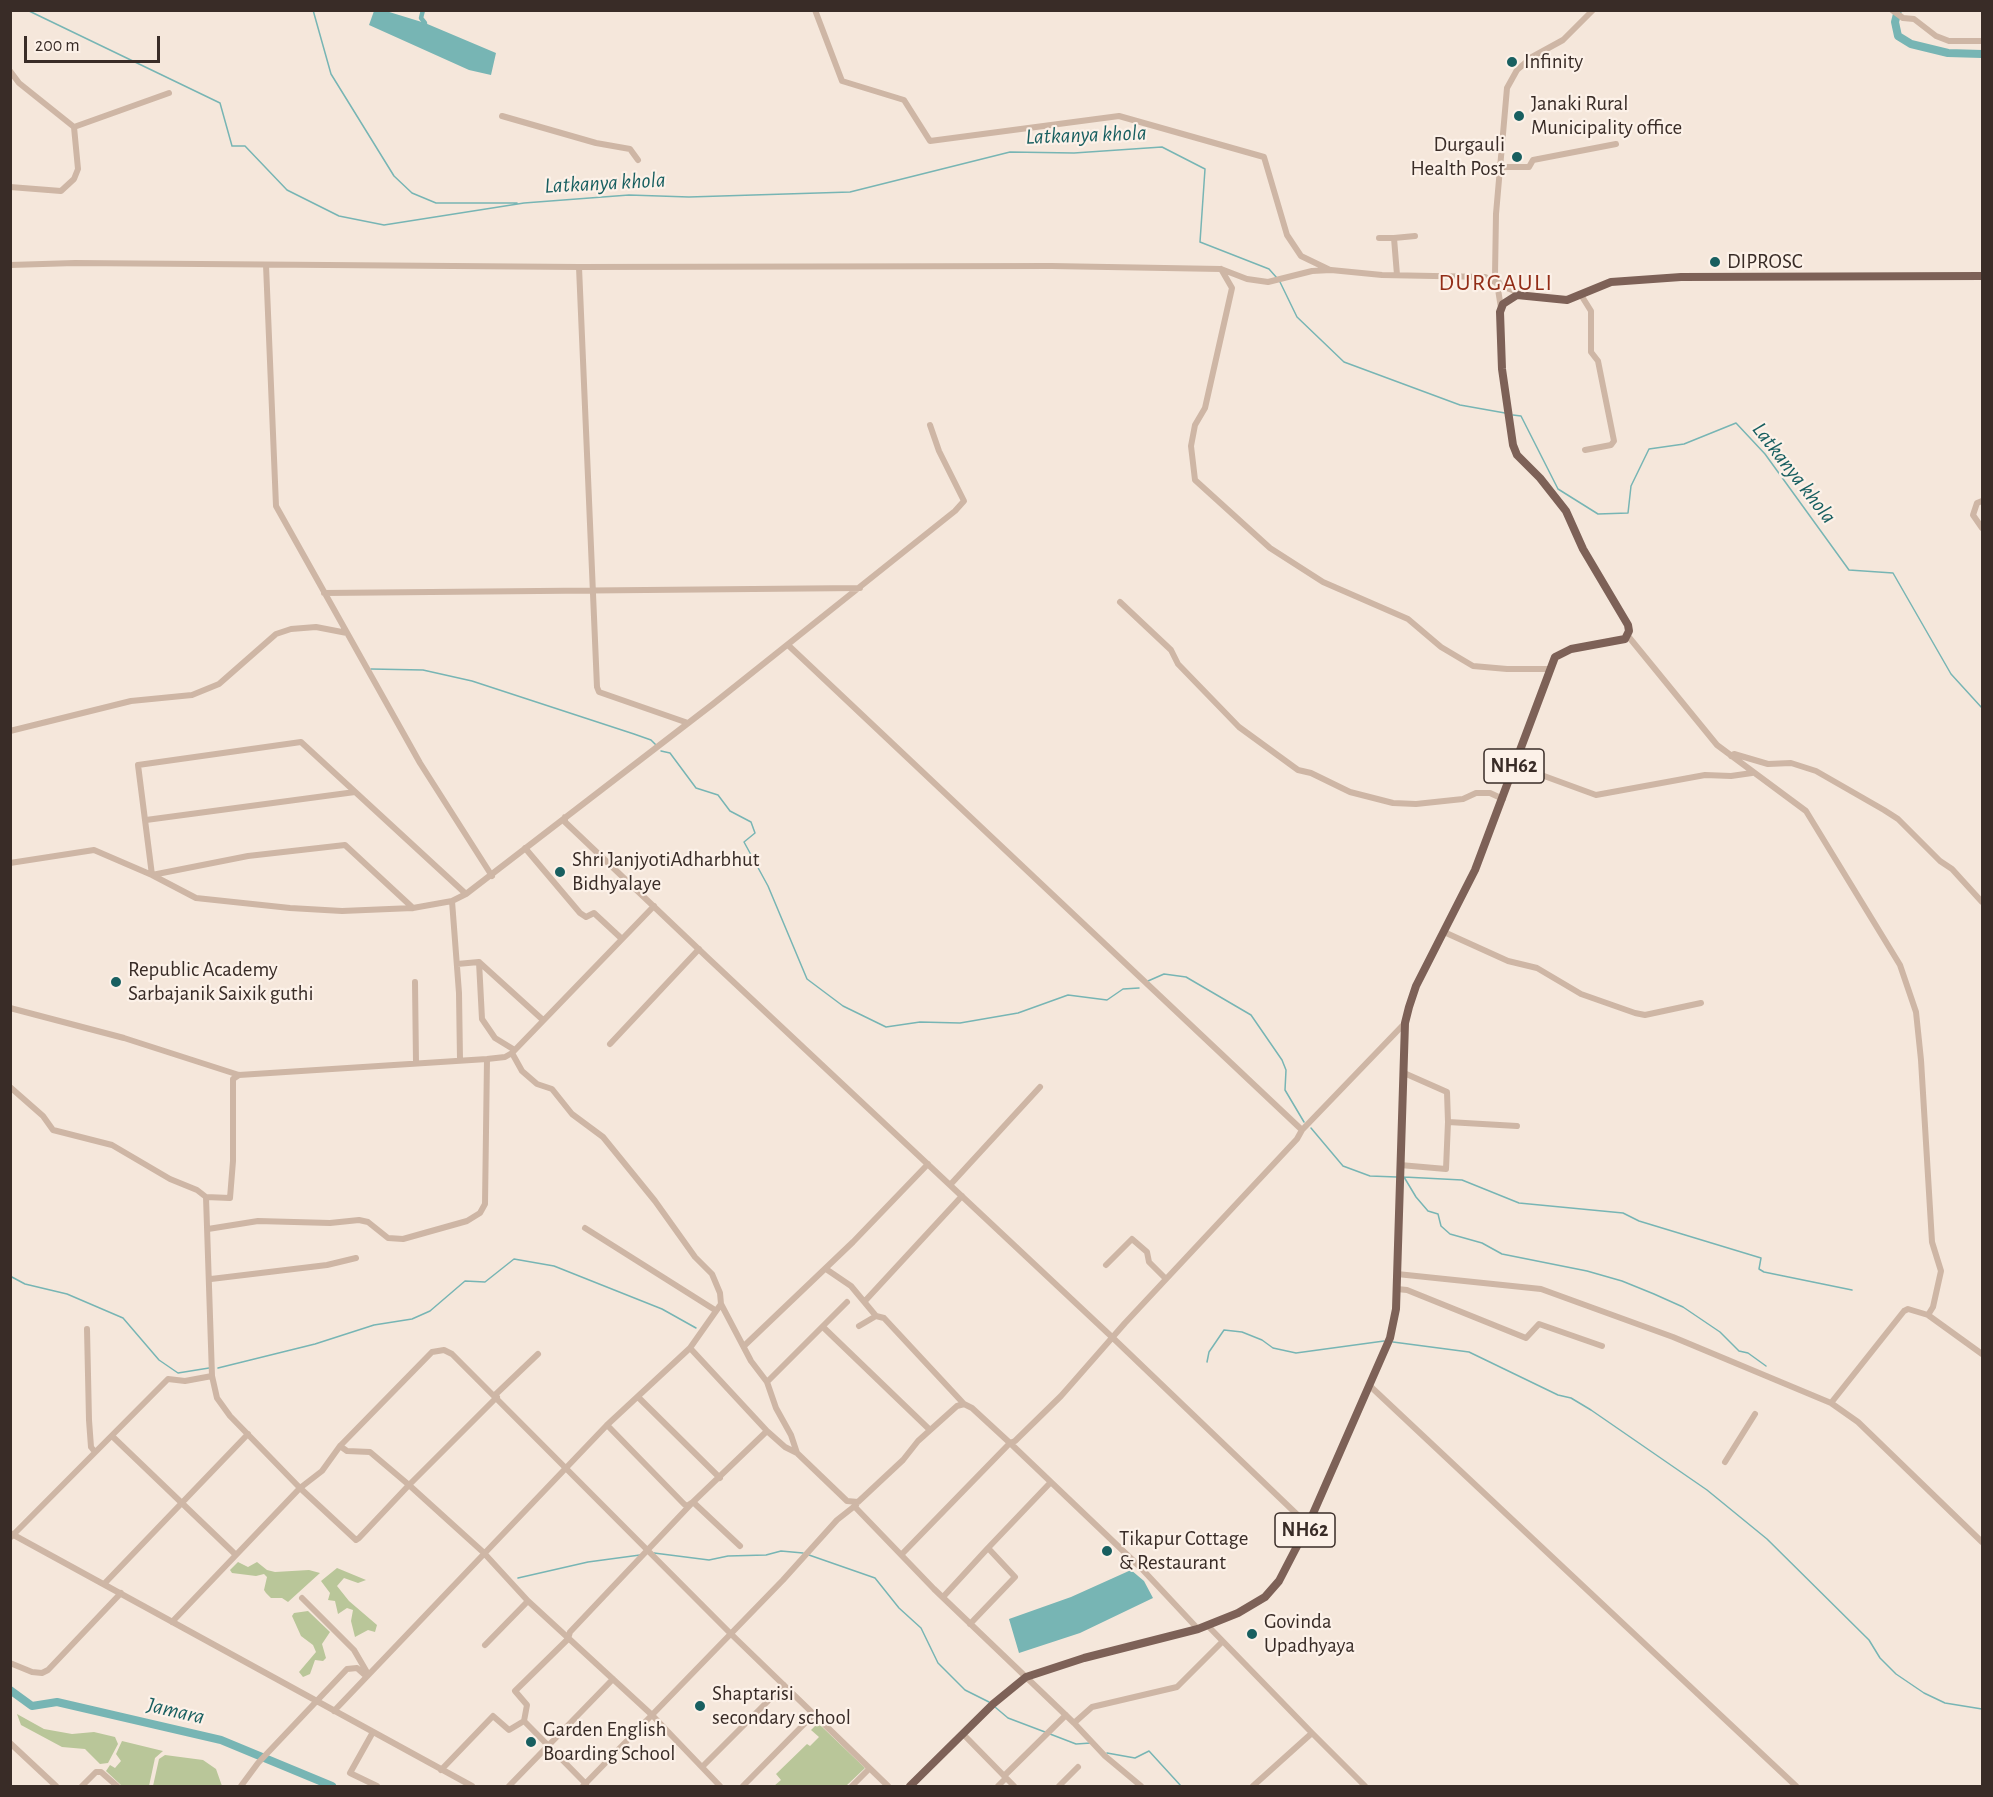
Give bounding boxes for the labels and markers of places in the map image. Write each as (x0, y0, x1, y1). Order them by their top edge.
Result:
place label: Infinity (1524, 49, 1583, 75)
marker: Infinity (1505, 55, 1519, 69)
place label: Janaki Rural Municipality office (1531, 91, 1682, 141)
marker: Janaki Rural Municipality office (1512, 109, 1526, 123)
place label: Durgauli Health Post (1411, 132, 1505, 182)
marker: Durgauli Health Post (1510, 150, 1524, 164)
place label: DIPROSC (1727, 249, 1803, 275)
marker: DIPROSC (1708, 255, 1722, 269)
place label: Shri JanjyotiAdharbhut Bidhyalaye (572, 847, 759, 897)
marker: Shri JanjyotiAdharbhut Bidhyalaye (553, 865, 567, 879)
place label: Republic Academy Sarbajanik Saixik guthi (128, 957, 313, 1007)
marker: Republic Academy Sarbajanik Saixik guthi (109, 975, 123, 989)
place label: Tikapur Cottage & Restaurant (1119, 1526, 1248, 1576)
marker: Tikapur Cottage & Restaurant (1100, 1544, 1114, 1558)
place label: Govinda Upadhyaya (1264, 1609, 1355, 1659)
marker: Govinda Upadhyaya (1245, 1627, 1259, 1641)
place label: Shaptarisi secondary school (712, 1681, 851, 1731)
marker: Shaptarisi secondary school (693, 1699, 707, 1713)
place label: Garden English Boarding School (543, 1717, 675, 1767)
marker: Garden English Boarding School (524, 1735, 538, 1749)

